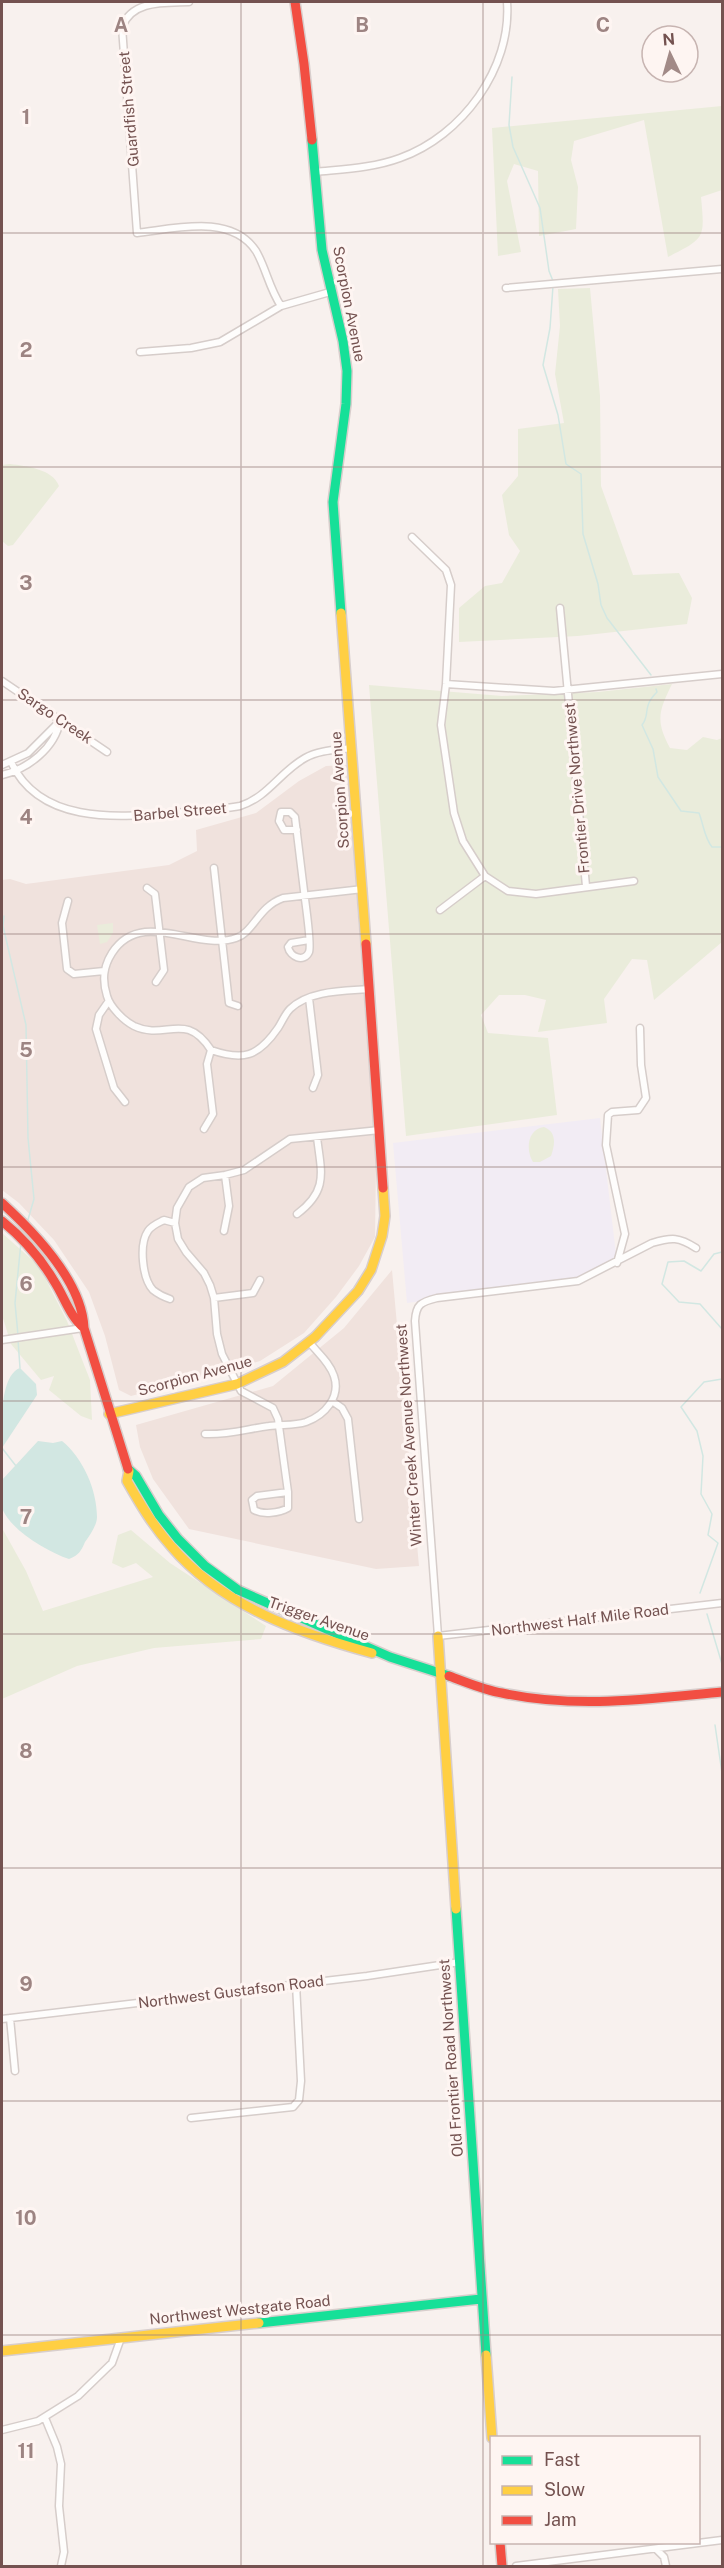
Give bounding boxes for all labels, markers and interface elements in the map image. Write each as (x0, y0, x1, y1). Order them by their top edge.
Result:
text: A (114, 13, 128, 37)
text: B (355, 13, 369, 37)
text: C (596, 13, 610, 37)
north arrow (640, 24, 700, 84)
text: N (662, 30, 676, 50)
street label: Guardfish Street (115, 50, 142, 168)
text: 1 (22, 105, 30, 129)
street label: Scorpion Avenue (330, 245, 369, 363)
text: 2 (20, 338, 32, 362)
text: 3 (19, 571, 33, 595)
street label: Sargo Creek (15, 684, 96, 747)
street label: Frontier Drive Northwest (561, 702, 592, 874)
street label: Scorpion Avenue (327, 731, 352, 849)
street label: Barbel Street (133, 799, 228, 824)
text: 4 (19, 805, 33, 829)
text: 5 (19, 1038, 33, 1062)
text: 6 (19, 1272, 33, 1296)
street label: Winter Creek Avenue Northwest (392, 1323, 425, 1547)
street label: Scorpion Avenue (136, 1352, 254, 1399)
text: 7 (20, 1505, 32, 1529)
street label: Trigger Avenue (266, 1593, 372, 1644)
street label: Northwest Half Mile Road (490, 1600, 670, 1639)
text: 8 (19, 1739, 33, 1763)
street label: Old Frontier Road Northwest (435, 1958, 466, 2158)
text: 9 (19, 1972, 33, 1996)
street label: Northwest Gustafson Road (137, 1972, 325, 2011)
text: 10 (15, 2206, 37, 2230)
street label: Northwest Westgate Road (149, 2292, 331, 2327)
legend (490, 2436, 700, 2544)
text: 11 (17, 2439, 35, 2463)
text: Fast (544, 2449, 580, 2470)
text: Slow (544, 2479, 585, 2500)
text: Jam (544, 2509, 577, 2530)

